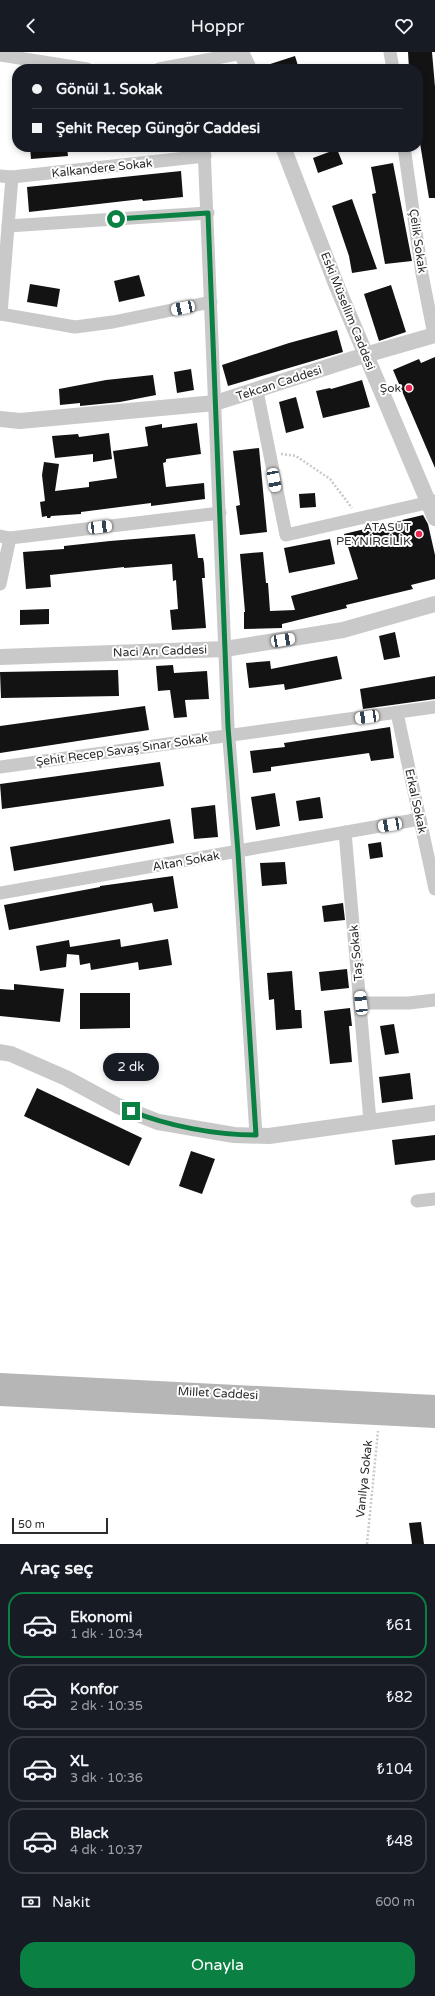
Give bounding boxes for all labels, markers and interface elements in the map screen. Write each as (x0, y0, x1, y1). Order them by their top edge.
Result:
icon: back (20, 15, 42, 37)
text: Hoppr (191, 15, 244, 37)
icon: heart (393, 15, 415, 37)
text: Gönül 1. Sokak (56, 80, 163, 98)
text: Şehit Recep Güngör Caddesi (56, 119, 260, 137)
street label: Kalkandere Sokak (51, 156, 154, 180)
street label: Çelik Sokak (407, 208, 430, 275)
route start (107, 210, 125, 228)
street label: Eski Müsellim Caddesi (318, 250, 378, 372)
car (170, 300, 196, 316)
street label: Tekcan Caddesi (234, 363, 324, 403)
place label: Şok (380, 381, 401, 395)
marker: Şok (404, 383, 414, 393)
car (266, 467, 282, 493)
car (87, 520, 113, 534)
place label: ATASÜT PEYNİRCİLİK (336, 520, 412, 548)
marker: ATASÜT PEYNİRCİLİK (414, 529, 424, 539)
car (270, 632, 296, 648)
street label: Naci Arı Caddesi (113, 642, 207, 660)
car (354, 709, 380, 725)
street label: Şehit Recep Savaş Sınar Sokak (35, 731, 209, 769)
street label: Erkal Sokak (402, 767, 430, 835)
car (377, 817, 403, 833)
street label: Altan Sokak (151, 848, 221, 874)
street label: Taş Sokak (347, 924, 365, 982)
car (354, 990, 368, 1016)
callout: 2 dk (103, 1053, 159, 1081)
text: 2 dk (118, 1059, 144, 1075)
route end (122, 1102, 140, 1120)
street label: Millet Caddesi (177, 1384, 259, 1402)
street label: Vanilya Sokak (353, 1439, 375, 1519)
scale bar (12, 1516, 108, 1535)
text: 50 m (18, 1518, 45, 1531)
text: Araç seç (20, 1557, 93, 1579)
icon: car (22, 1607, 58, 1643)
text: Ekonomi (70, 1608, 133, 1626)
text: ₺61 (386, 1616, 413, 1634)
text: 1 dk · 10:34 (70, 1626, 143, 1642)
icon: car (22, 1679, 58, 1715)
text: Konfor (70, 1680, 118, 1698)
text: ₺82 (386, 1688, 413, 1706)
text: 2 dk · 10:35 (70, 1698, 143, 1714)
icon: car (22, 1751, 58, 1787)
text: XL (70, 1752, 89, 1770)
text: ₺104 (377, 1760, 413, 1778)
text: 3 dk · 10:36 (70, 1770, 143, 1786)
icon: car (22, 1823, 58, 1859)
text: Black (70, 1824, 109, 1842)
text: ₺48 (386, 1832, 413, 1850)
text: 4 dk · 10:37 (70, 1842, 143, 1858)
icon: cash (20, 1891, 42, 1913)
text: Nakit (52, 1893, 90, 1911)
text: 600 m (375, 1894, 415, 1910)
button: Onayla (20, 1942, 415, 1988)

